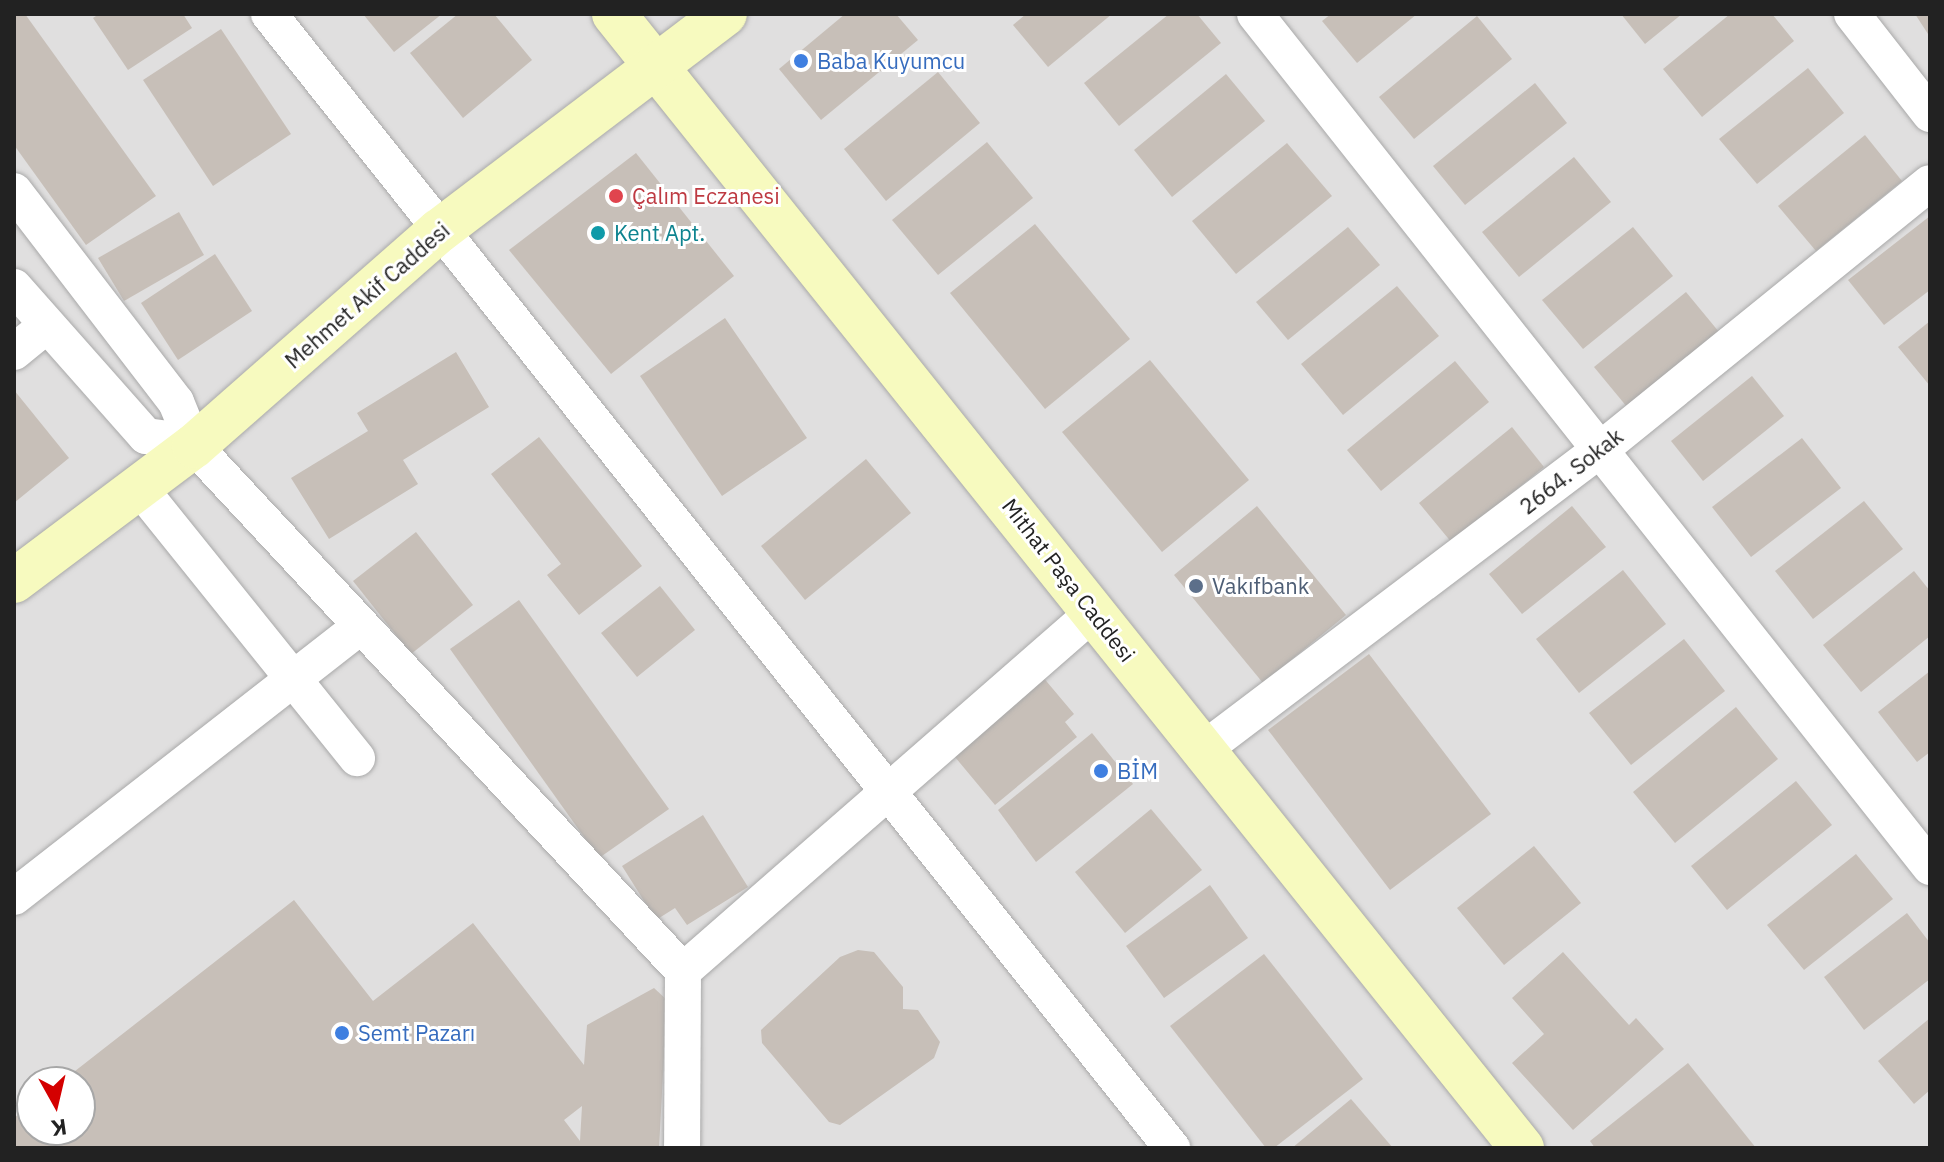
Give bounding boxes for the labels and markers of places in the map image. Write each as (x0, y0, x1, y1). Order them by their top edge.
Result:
place label: Baba Kuyumcu (817, 48, 965, 74)
marker: Baba Kuyumcu (792, 52, 810, 70)
place label: Çalım Eczanesi (632, 183, 780, 209)
marker: Çalım Eczanesi (607, 187, 625, 205)
place label: Kent Apt. (614, 220, 705, 246)
marker: Kent Apt. (589, 224, 607, 242)
place label: Vakıfbank (1212, 573, 1309, 599)
marker: Vakıfbank (1187, 577, 1205, 595)
place label: BİM (1117, 758, 1158, 784)
marker: BİM (1092, 762, 1110, 780)
place label: Semt Pazarı (358, 1020, 475, 1046)
marker: Semt Pazarı (333, 1024, 351, 1042)

